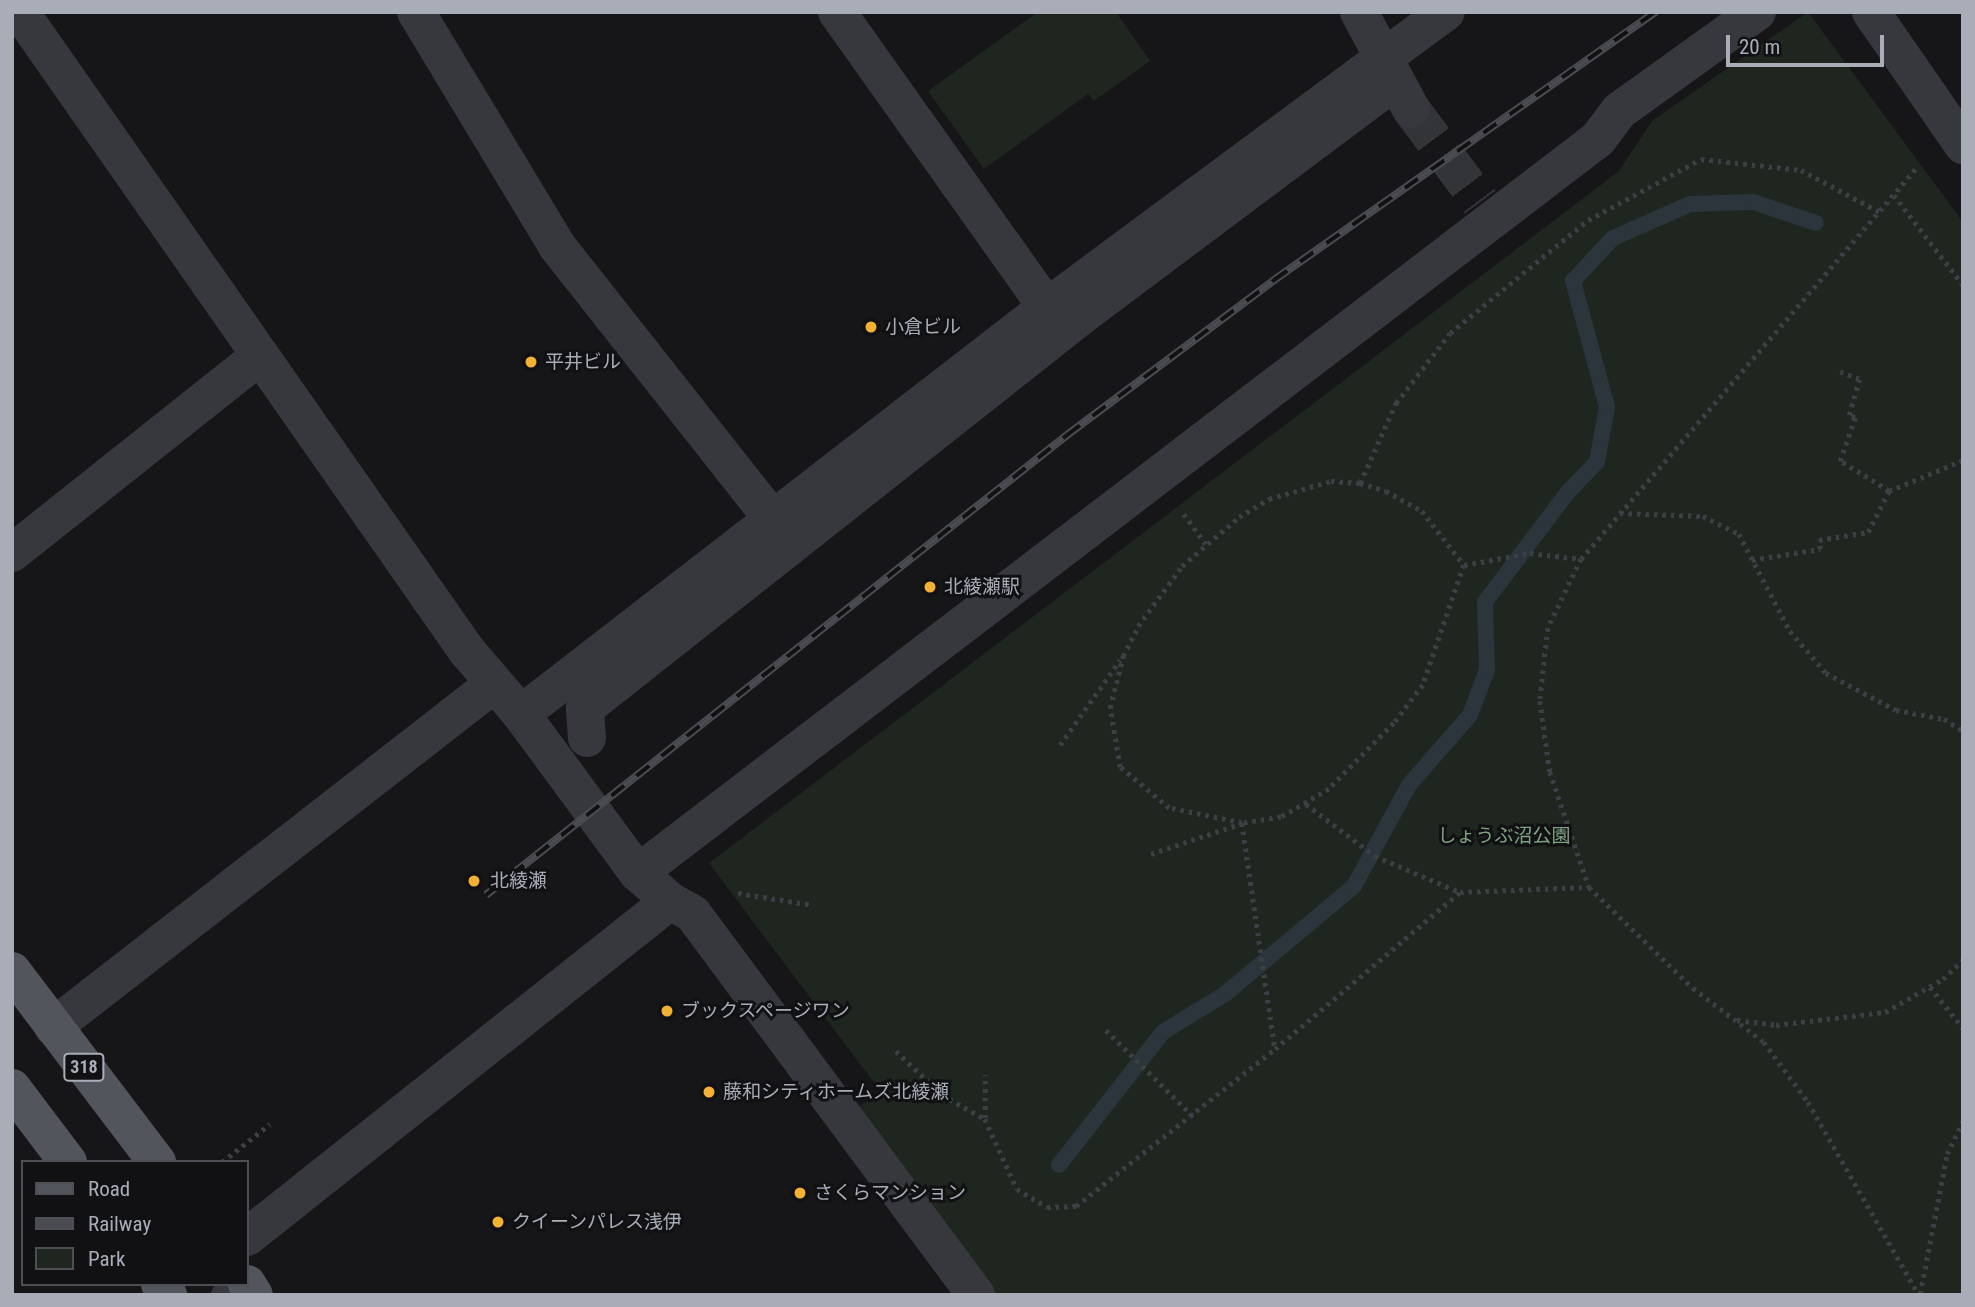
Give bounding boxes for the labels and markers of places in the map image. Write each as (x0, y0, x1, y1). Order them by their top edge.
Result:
place label: 小倉ビル (885, 316, 961, 338)
marker: 小倉ビル (863, 319, 879, 335)
place label: 平井ビル (545, 351, 621, 373)
marker: 平井ビル (523, 354, 539, 370)
place label: 北綾瀬駅 (944, 576, 1020, 598)
marker: 北綾瀬駅 (922, 579, 938, 595)
place label: 北綾瀬 (490, 870, 547, 892)
marker: 北綾瀬 (464, 871, 484, 891)
place label: ブックスページワン (681, 1000, 852, 1022)
marker: ブックスページワン (659, 1003, 675, 1019)
place label: 藤和シティホームズ北綾瀬 (723, 1081, 951, 1103)
marker: 藤和シティホームズ北綾瀬 (701, 1084, 717, 1100)
place label: さくらマンション (814, 1182, 966, 1204)
marker: さくらマンション (792, 1185, 808, 1201)
place label: クイーンパレス浅伊 (512, 1211, 683, 1233)
marker: クイーンパレス浅伊 (490, 1214, 506, 1230)

